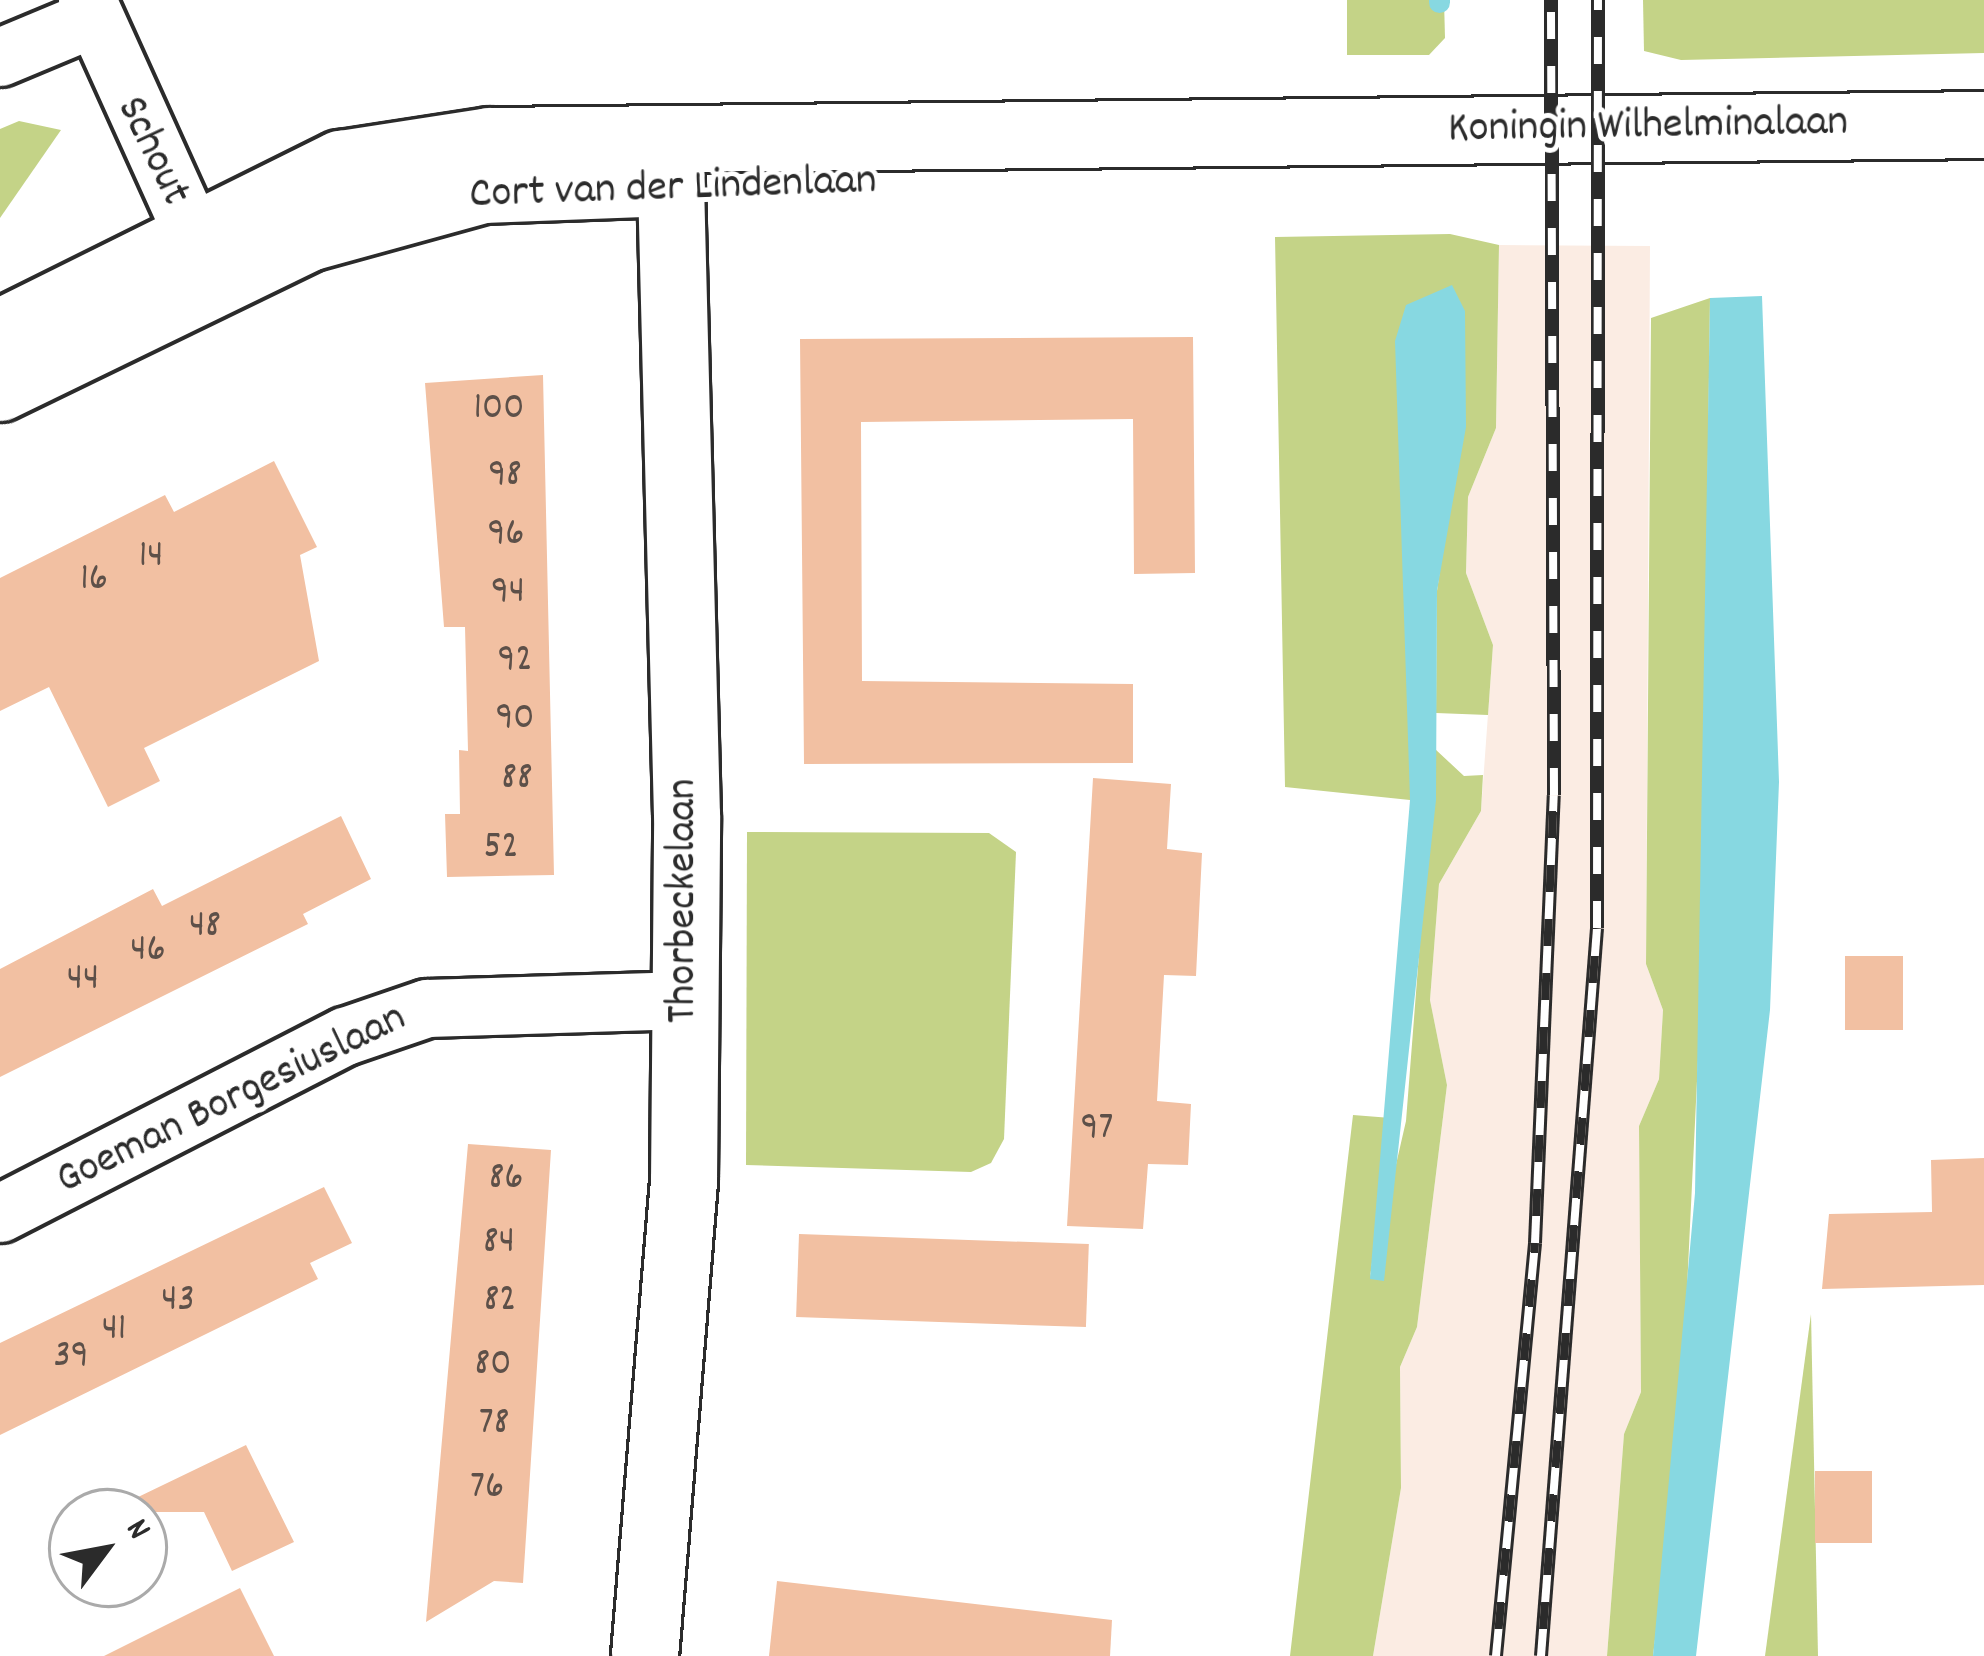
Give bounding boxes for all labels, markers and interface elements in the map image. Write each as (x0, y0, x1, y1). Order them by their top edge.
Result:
street label: Schout (102, 89, 200, 215)
street label: Koningin Wilhelminalaan (1447, 98, 1849, 158)
street label: Cort van der Lindenlaan (468, 156, 878, 224)
house number: 100 (473, 387, 525, 433)
house number: 98 (488, 454, 522, 500)
house number: 96 (488, 513, 524, 559)
house number: 14 (139, 535, 163, 581)
house number: 16 (80, 558, 108, 604)
house number: 94 (491, 571, 525, 617)
house number: 92 (498, 639, 532, 685)
house number: 90 (495, 697, 535, 743)
house number: 88 (501, 757, 533, 803)
street label: Thorbeckelaan (658, 779, 712, 1023)
house number: 52 (483, 826, 519, 872)
house number: 48 (189, 905, 221, 951)
house number: 46 (130, 929, 166, 975)
house number: 44 (67, 958, 99, 1004)
street label: Goeman Borgesiuslaan (48, 993, 416, 1209)
house number: 97 (1081, 1107, 1113, 1153)
house number: 86 (489, 1157, 523, 1203)
house number: 84 (483, 1221, 515, 1267)
house number: 43 (161, 1279, 195, 1325)
house number: 82 (484, 1279, 516, 1325)
house number: 41 (102, 1308, 126, 1354)
house number: 39 (53, 1335, 89, 1381)
house number: 80 (475, 1343, 511, 1389)
house number: 78 (479, 1402, 509, 1448)
house number: 76 (470, 1466, 504, 1512)
north arrow (48, 1488, 168, 1608)
text: N (112, 1511, 161, 1550)

